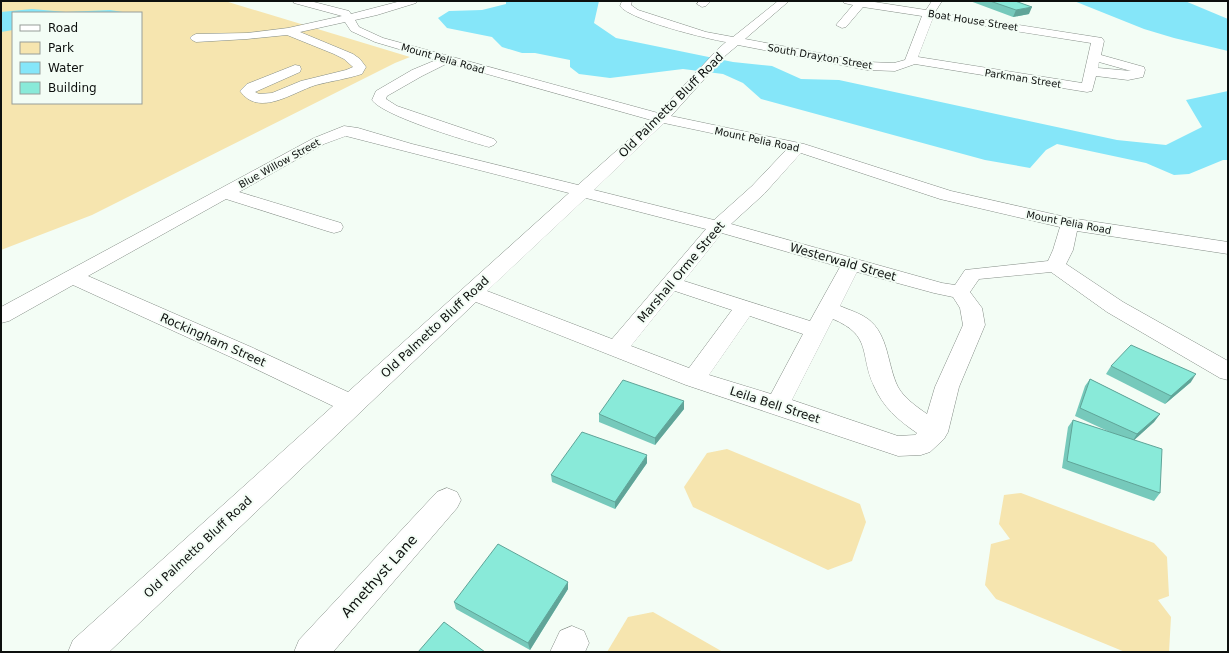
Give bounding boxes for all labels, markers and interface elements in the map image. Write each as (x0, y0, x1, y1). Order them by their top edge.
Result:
street label: Boat House Street (927, 8, 1019, 33)
legend (12, 12, 142, 104)
text: Road (48, 21, 78, 35)
text: Park (48, 41, 74, 55)
street label: Mount Pelia Road (400, 41, 486, 76)
street label: South Drayton Street (767, 42, 873, 71)
street label: Old Palmetto Bluff Road (616, 50, 726, 160)
text: Water (48, 61, 84, 75)
street label: Parkman Street (984, 67, 1062, 90)
text: Building (48, 81, 97, 95)
street label: Mount Pelia Road (714, 125, 800, 154)
street label: Blue Willow Street (237, 136, 322, 190)
street label: Mount Pelia Road (1025, 209, 1112, 236)
street label: Marshall Orme Street (635, 218, 728, 325)
street label: Westerwald Street (788, 240, 898, 284)
street label: Old Palmetto Bluff Road (378, 273, 492, 381)
street label: Rockingham Street (158, 310, 268, 370)
street label: Leila Bell Street (728, 384, 822, 426)
street label: Old Palmetto Bluff Road (141, 493, 255, 601)
street label: Amethyst Lane (338, 531, 420, 621)

